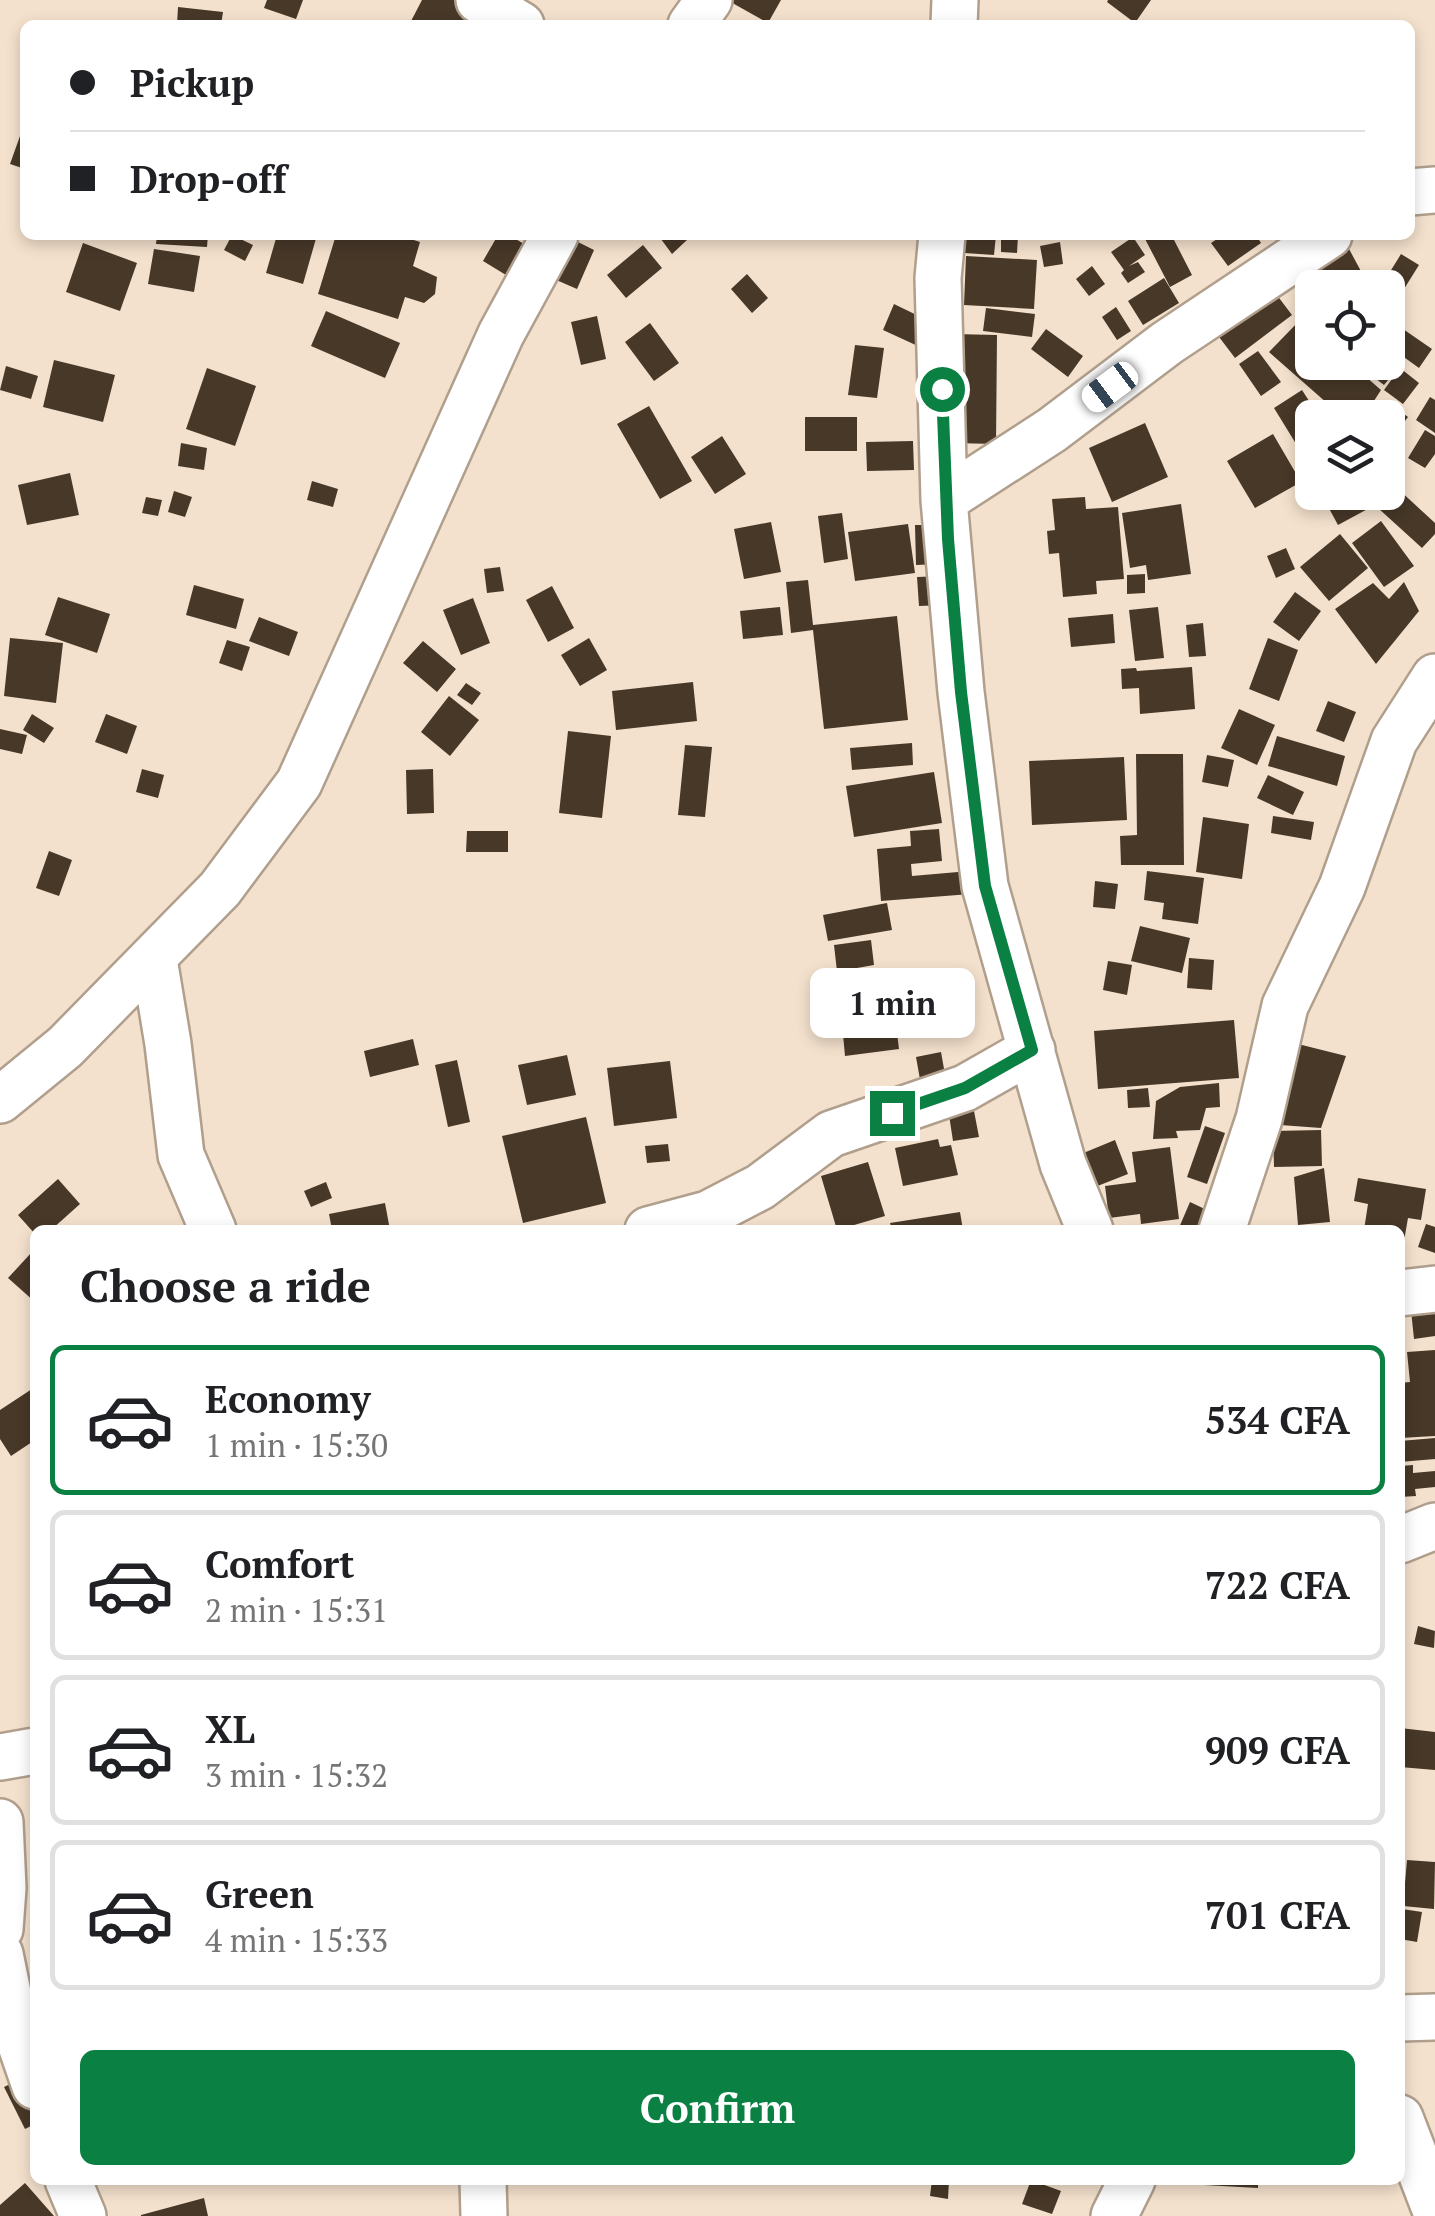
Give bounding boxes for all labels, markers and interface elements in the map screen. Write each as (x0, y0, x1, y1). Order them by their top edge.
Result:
text: Pickup (130, 58, 254, 108)
text: Drop-off (130, 154, 287, 204)
map controls (1295, 270, 1405, 510)
button: locate (1295, 270, 1405, 380)
car (1077, 357, 1143, 417)
route start (920, 367, 965, 412)
button: layers (1295, 400, 1405, 510)
callout: 1 min (810, 968, 974, 1038)
text: 1 min (849, 982, 936, 1024)
route end (870, 1091, 915, 1136)
text: Choose a ride (80, 1255, 371, 1315)
text: Economy (205, 1374, 371, 1424)
icon: car (85, 1375, 175, 1465)
text: 534 CFA (1205, 1395, 1350, 1445)
text: 1 min · 15:30 (205, 1424, 388, 1466)
text: Comfort (205, 1539, 354, 1589)
icon: car (85, 1540, 175, 1630)
text: 722 CFA (1205, 1560, 1350, 1610)
text: 2 min · 15:31 (205, 1589, 388, 1631)
text: XL (205, 1704, 255, 1754)
icon: car (85, 1705, 175, 1795)
text: 909 CFA (1205, 1725, 1350, 1775)
text: 3 min · 15:32 (205, 1754, 388, 1796)
text: Green (205, 1869, 314, 1919)
icon: car (85, 1870, 175, 1960)
text: 701 CFA (1205, 1890, 1350, 1940)
text: 4 min · 15:33 (205, 1919, 388, 1961)
button: Confirm (80, 2050, 1355, 2165)

